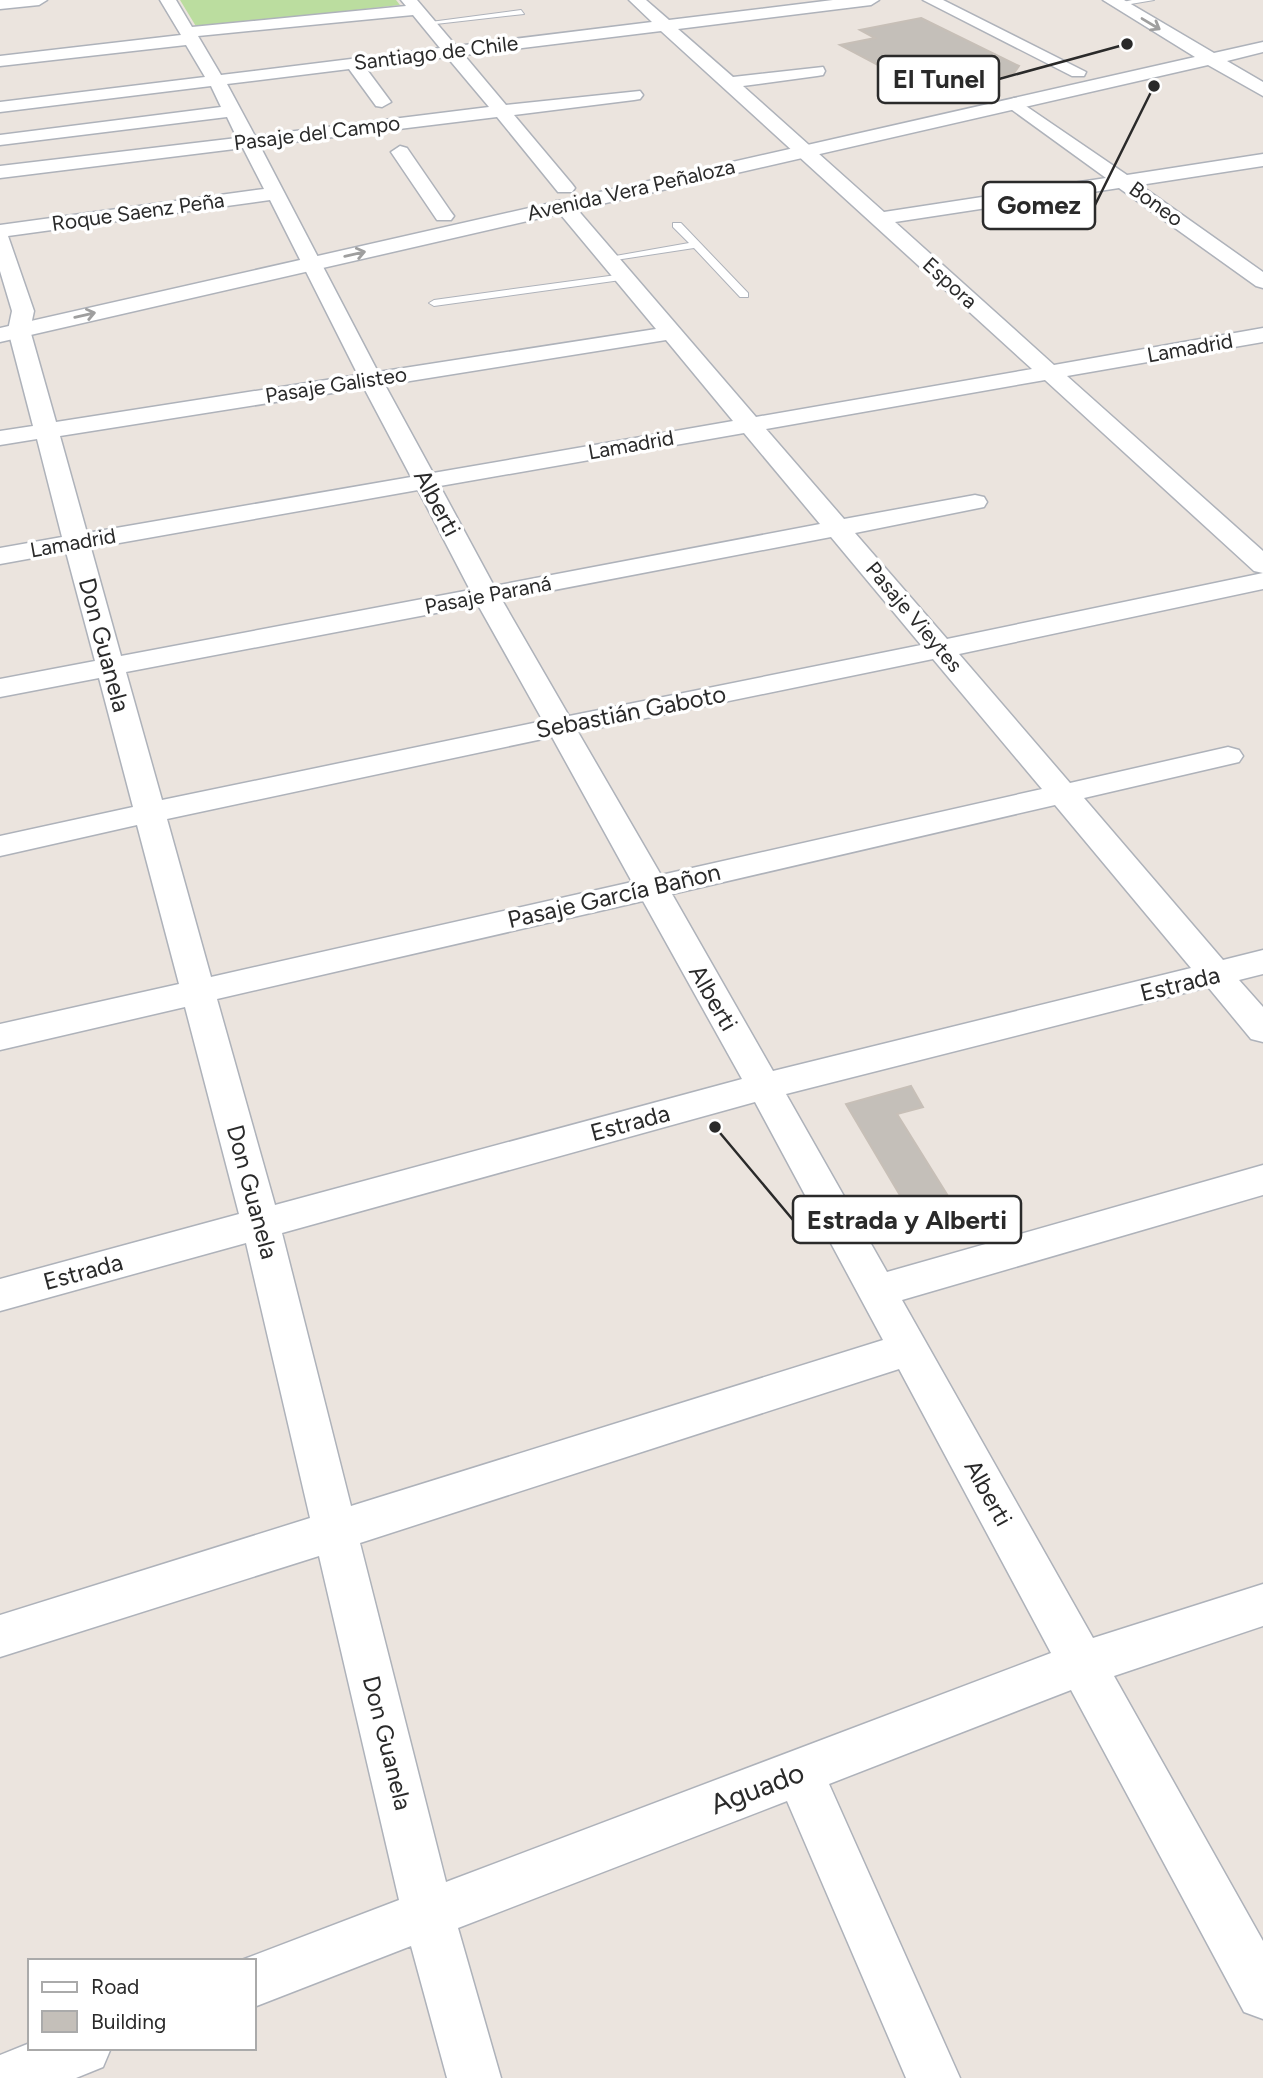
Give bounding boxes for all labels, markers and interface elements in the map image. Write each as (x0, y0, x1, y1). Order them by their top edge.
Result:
one-way arrow (1141, 17, 1161, 31)
street label: Santiago de Chile (352, 30, 520, 75)
callout: El Tunel (878, 56, 999, 103)
text: El Tunel (893, 63, 985, 95)
street label: Pasaje del Campo (232, 110, 402, 155)
street label: Avenida Vera Peñaloza (524, 153, 737, 226)
street label: Boneo (1125, 176, 1188, 231)
callout: Gomez (983, 182, 1095, 229)
street label: Roque Saenz Peña (50, 187, 226, 236)
text: Gomez (997, 189, 1081, 221)
one-way arrow (343, 247, 366, 260)
street label: Espora (918, 252, 983, 314)
one-way arrow (74, 308, 96, 321)
street label: Lamadrid (1145, 328, 1235, 367)
street label: Pasaje Galisteo (263, 361, 408, 408)
street label: Lamadrid (586, 425, 676, 464)
street label: Alberti (408, 464, 467, 541)
street label: Lamadrid (28, 523, 118, 562)
street label: Pasaje Vieytes (861, 556, 968, 677)
street label: Pasaje Paraná (423, 570, 553, 619)
street label: Don Guanela (73, 575, 136, 715)
street label: Sebastián Gaboto (533, 679, 728, 744)
street label: Pasaje García Bañon (505, 857, 723, 934)
street label: Alberti (683, 960, 744, 1036)
street label: Estrada (1137, 960, 1223, 1007)
street label: Estrada (587, 1098, 673, 1147)
street label: Don Guanela (221, 1122, 284, 1262)
callout: Estrada y Alberti (793, 1196, 1021, 1243)
text: Estrada y Alberti (807, 1204, 1007, 1236)
street label: Estrada (40, 1247, 126, 1296)
street label: Alberti (958, 1454, 1018, 1531)
street label: Don Guanela (357, 1673, 418, 1813)
street label: Aguado (705, 1755, 809, 1821)
legend (28, 1959, 256, 2050)
text: Road (91, 1974, 139, 1999)
text: Building (91, 2009, 166, 2034)

